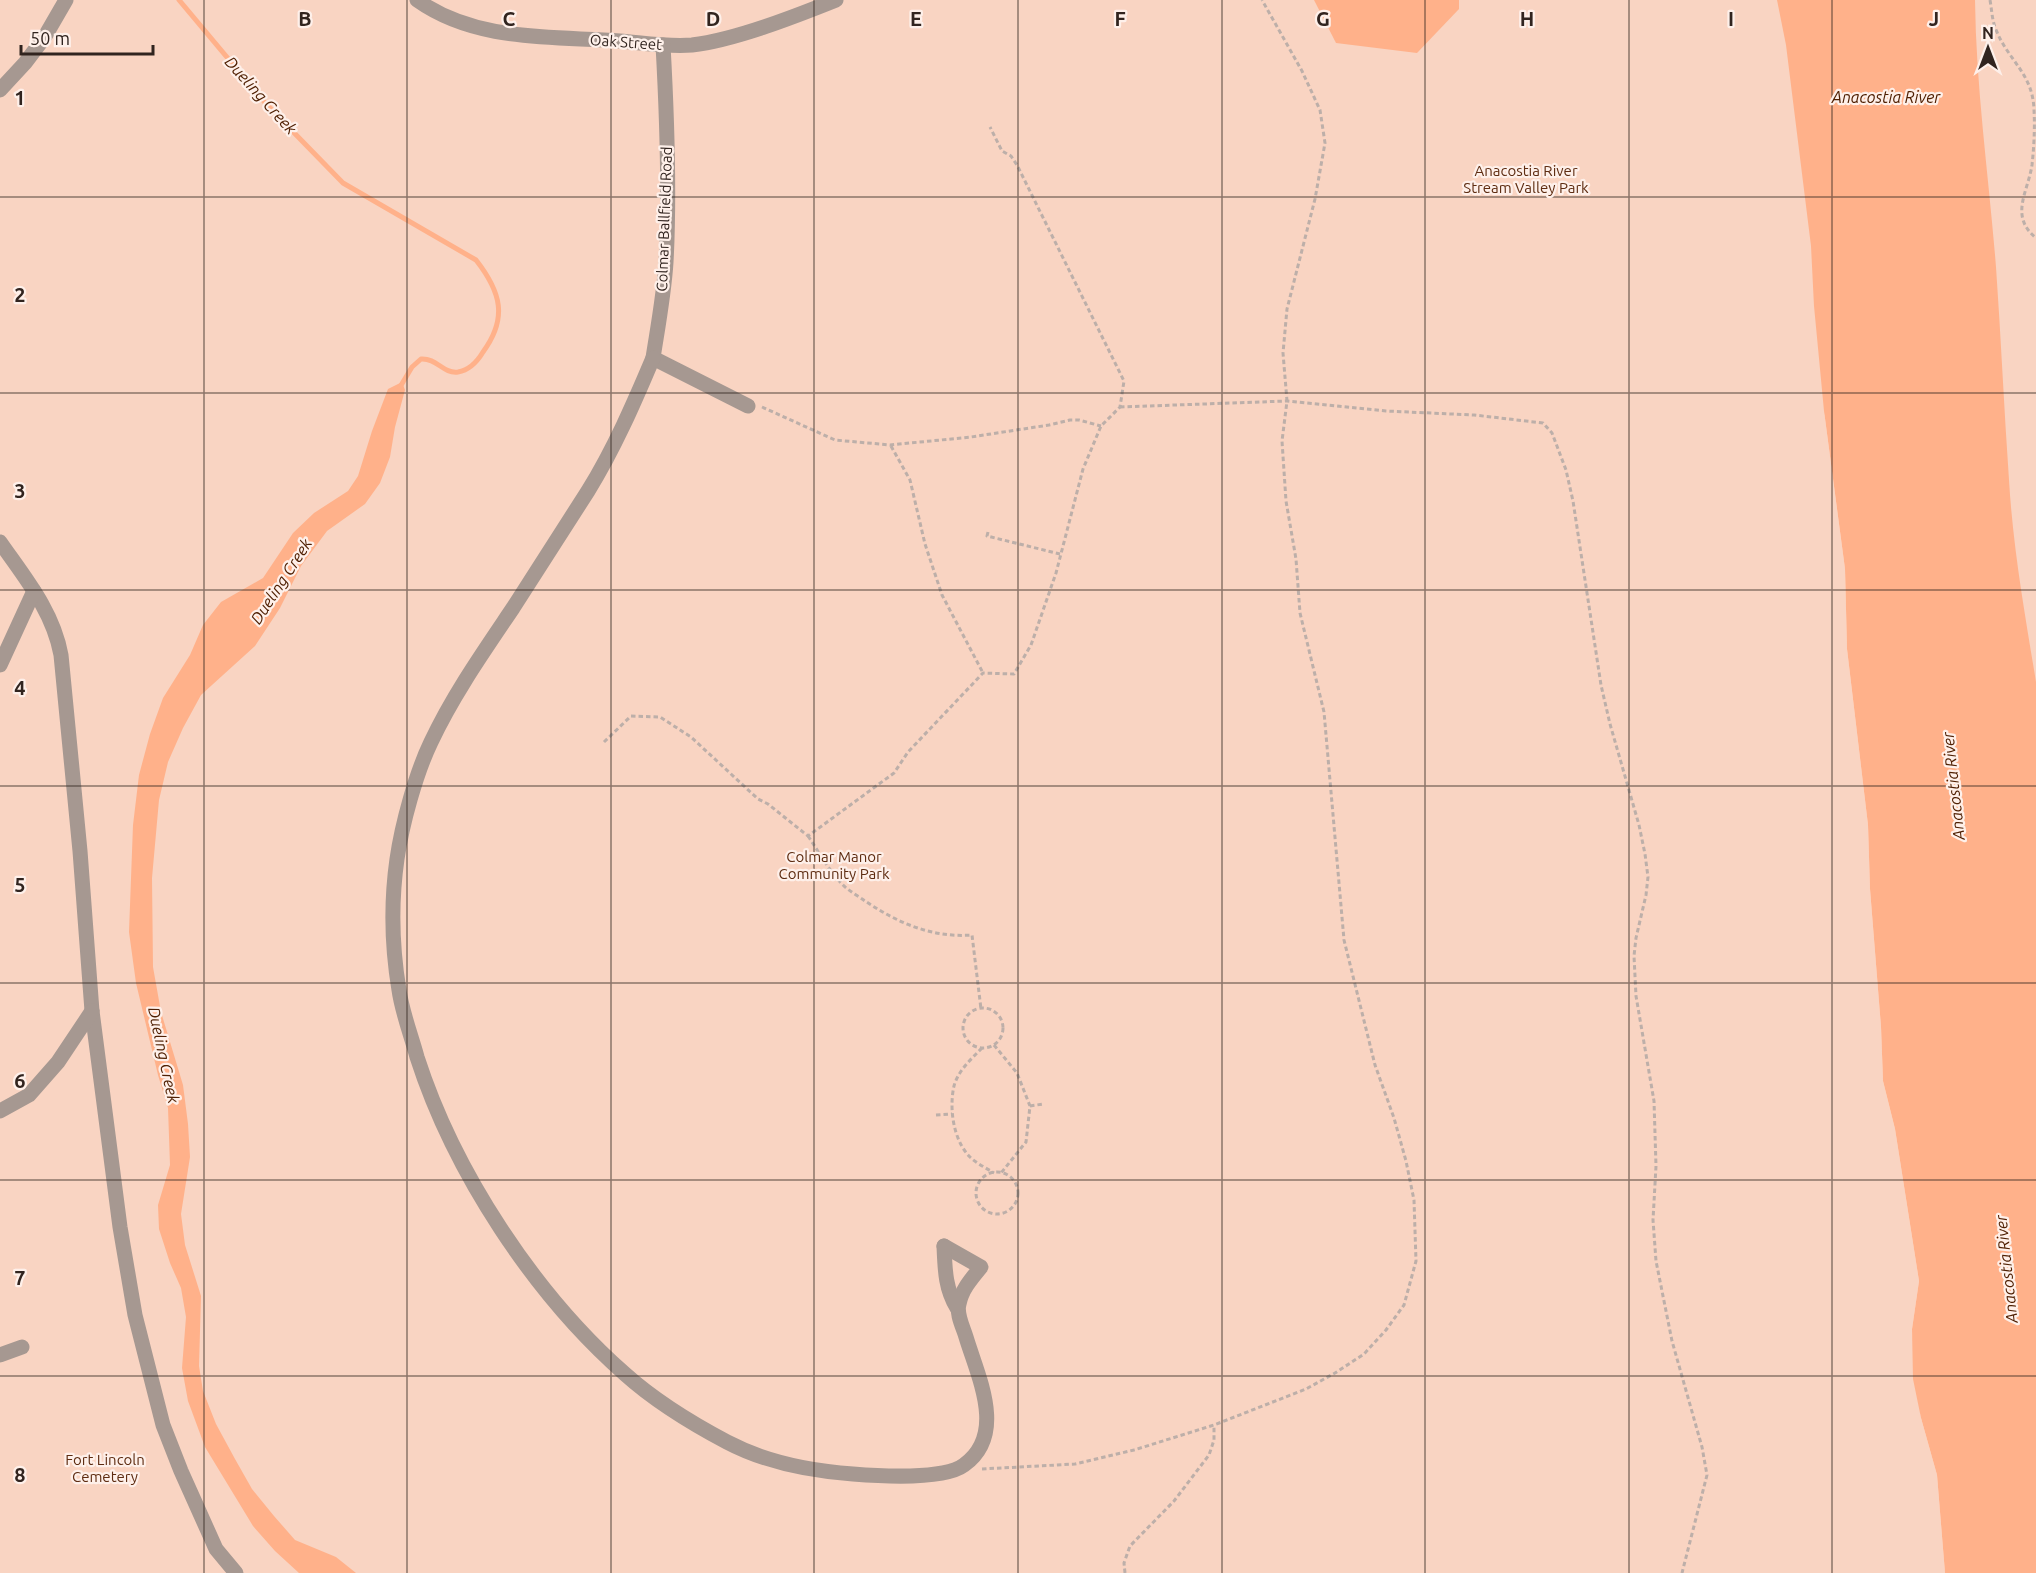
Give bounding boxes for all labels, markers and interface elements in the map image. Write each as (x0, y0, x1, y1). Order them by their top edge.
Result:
text: B (298, 7, 312, 30)
text: C (503, 7, 516, 30)
text: D (706, 7, 720, 30)
text: E (910, 7, 922, 30)
text: F (1114, 7, 1126, 30)
text: G (1316, 7, 1330, 30)
text: H (1520, 7, 1534, 30)
text: I (1728, 7, 1734, 30)
text: J (1929, 7, 1939, 30)
scale bar (21, 18, 153, 56)
north arrow (1958, 18, 2018, 78)
text: N (1982, 24, 1994, 42)
text: 50 m (30, 28, 70, 48)
street label: Oak Street (589, 31, 663, 53)
water label: Dueling Creek (221, 52, 301, 138)
text: 1 (14, 86, 26, 109)
water label: Anacostia River (1831, 88, 1941, 106)
street label: Colmar Ballfield Road (653, 146, 675, 292)
park label: Anacostia River Stream Valley Park (1463, 162, 1589, 196)
text: 2 (14, 283, 26, 306)
text: 3 (14, 479, 26, 502)
water label: Dueling Creek (247, 534, 316, 627)
text: 4 (14, 676, 26, 699)
water label: Anacostia River (1938, 730, 1968, 842)
park label: Colmar Manor Community Park (778, 848, 890, 882)
text: 5 (14, 873, 26, 896)
water label: Dueling Creek (145, 1005, 183, 1106)
text: 6 (14, 1069, 26, 1092)
water label: Anacostia River (1991, 1213, 2021, 1325)
text: 7 (14, 1266, 26, 1289)
park label: Fort Lincoln Cemetery (65, 1451, 145, 1485)
text: 8 (14, 1463, 26, 1486)

